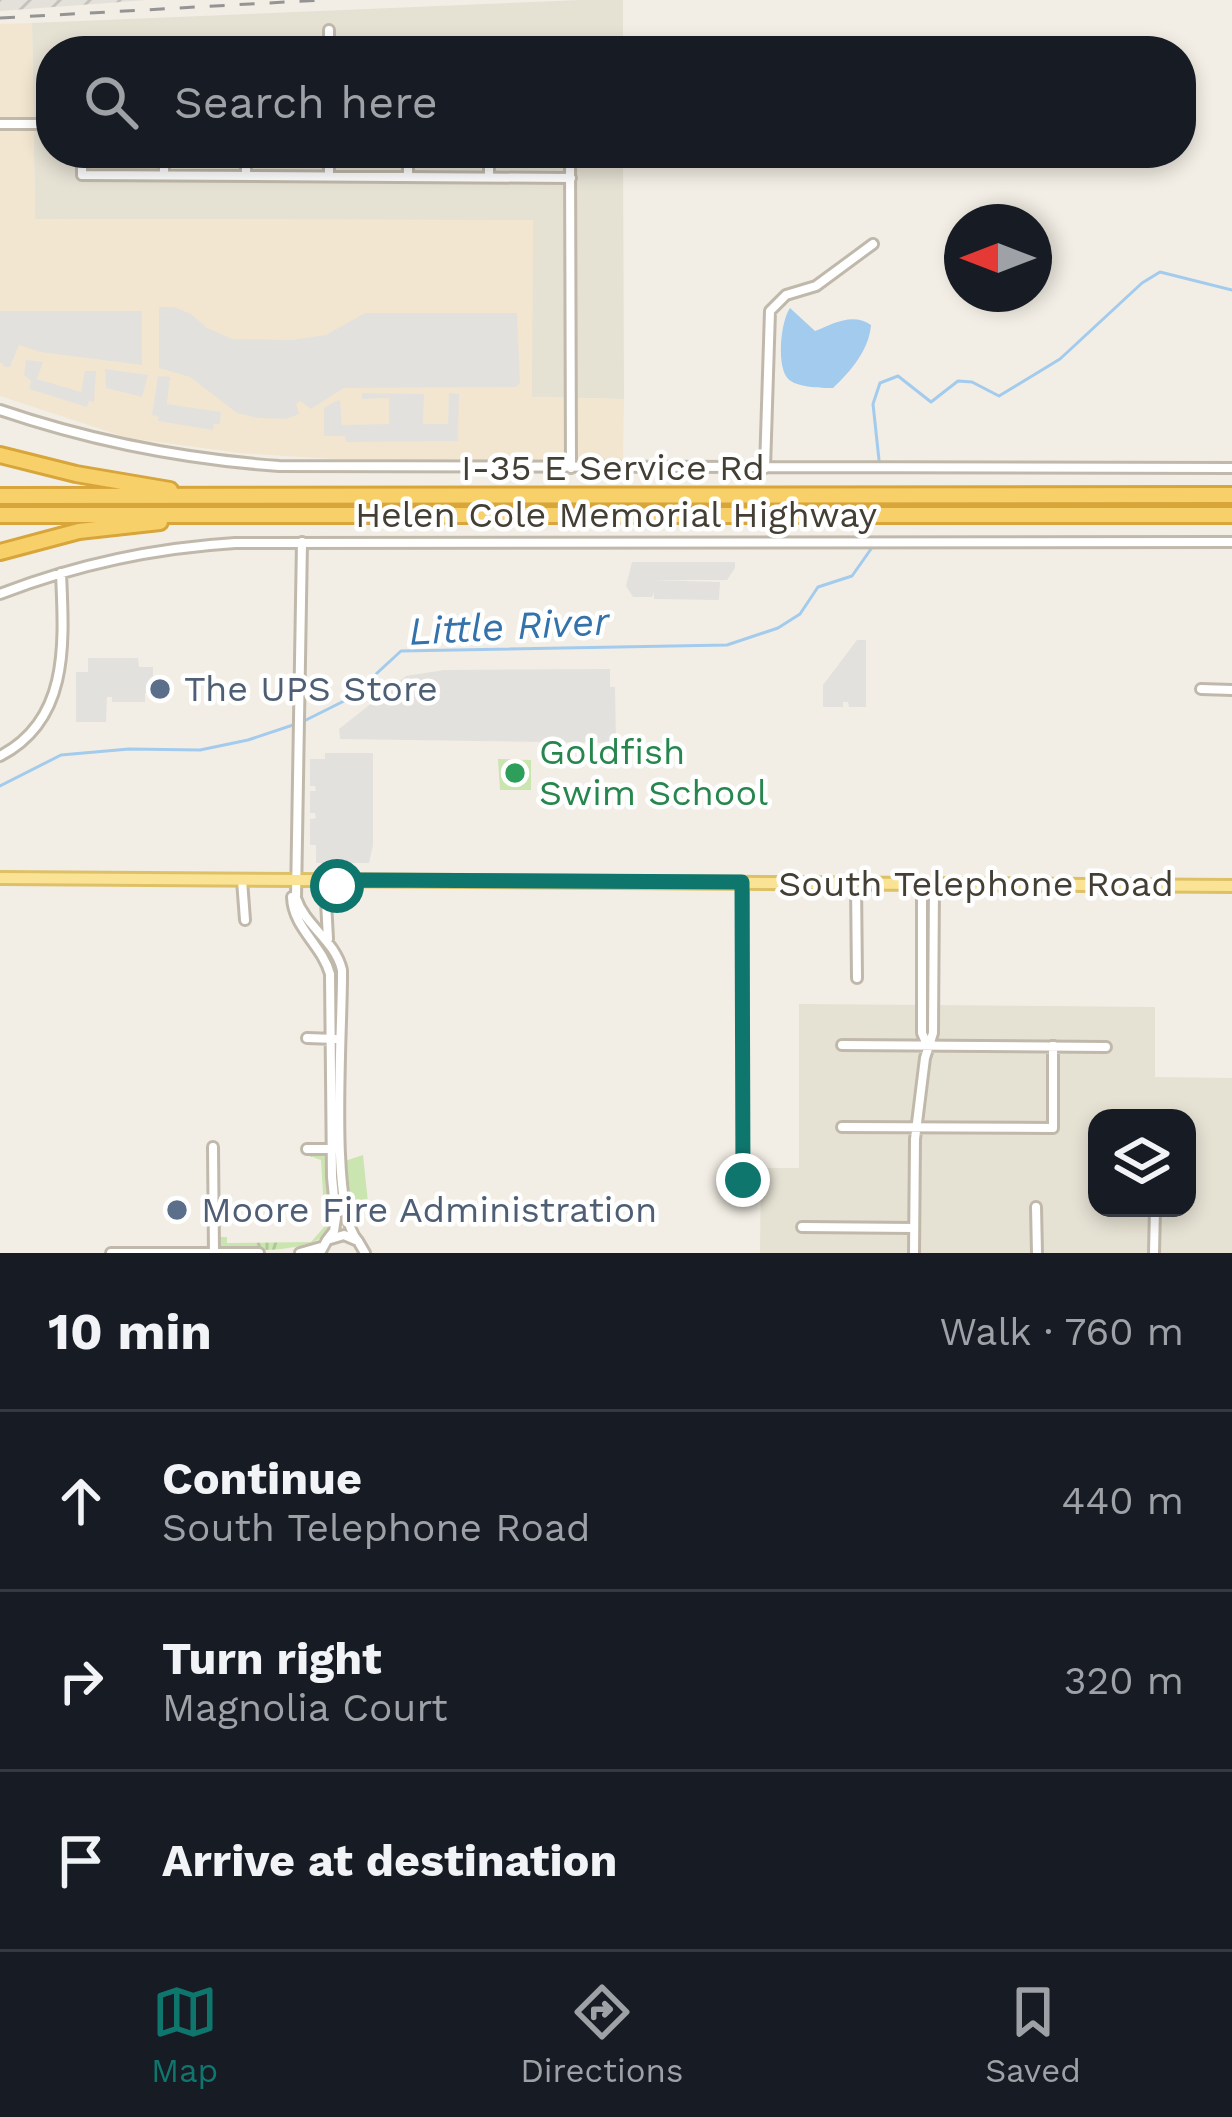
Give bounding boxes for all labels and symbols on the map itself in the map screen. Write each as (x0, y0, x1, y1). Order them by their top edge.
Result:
north arrow (944, 204, 1052, 312)
street label: I-35 E Service Rd (461, 447, 765, 489)
street label: Helen Cole Memorial Highway (355, 494, 878, 536)
water label: Little River (408, 598, 612, 654)
place label: The UPS Store (184, 668, 438, 710)
marker: The UPS Store (147, 676, 173, 702)
place label: Goldfish Swim School (539, 731, 768, 814)
marker: Goldfish Swim School (502, 760, 528, 786)
route start (310, 859, 364, 913)
street label: South Telephone Road (778, 863, 1174, 905)
route end (716, 1153, 770, 1207)
place label: Moore Fire Administration (201, 1189, 657, 1231)
marker: Moore Fire Administration (164, 1197, 190, 1223)

